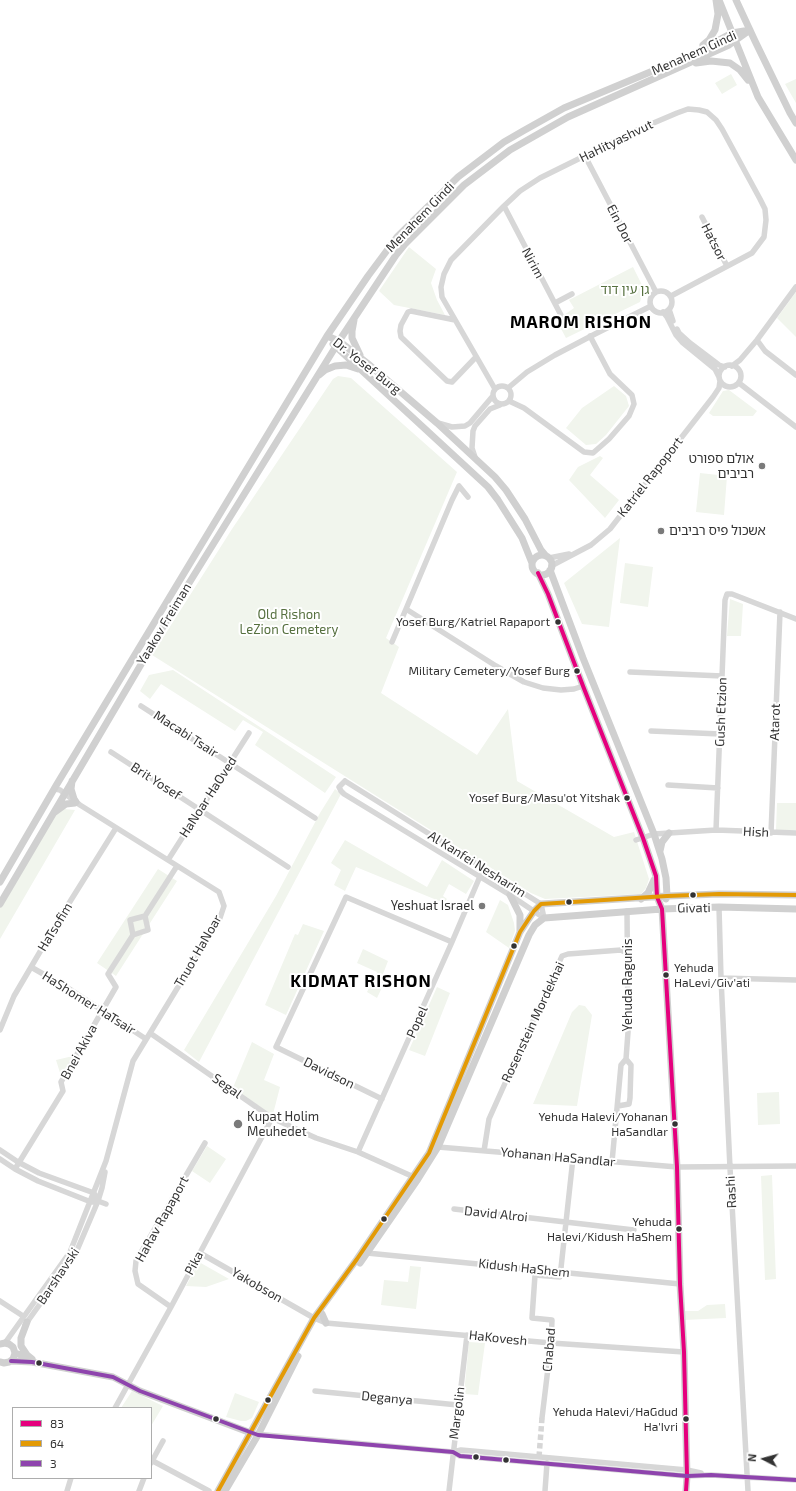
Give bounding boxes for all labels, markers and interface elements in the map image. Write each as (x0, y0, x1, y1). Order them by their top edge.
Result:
street label: Menahem Gindi (649, 27, 739, 79)
street label: HaHityashvut (577, 116, 655, 166)
street label: Menahem Gindi (383, 179, 457, 255)
street label: Ein Dor (603, 202, 637, 246)
street label: Hatsor (698, 221, 730, 263)
street label: Nirim (519, 245, 547, 281)
park label: גן עין דוד (601, 282, 649, 298)
district label: MAROM RISHON (510, 312, 652, 332)
street label: Dr. Yosef Burg (330, 335, 404, 397)
street label: Katriel Rapoport (614, 434, 686, 520)
place label: אולם ספורט רביבים (689, 451, 754, 482)
marker: אולם ספורט רביבים (757, 461, 767, 471)
place label: אשכול פיס רביבים (669, 523, 766, 539)
marker: אשכול פיס רביבים (656, 526, 666, 536)
street label: Yaakov Freiman (133, 580, 195, 668)
park label: Old Rishon LeZion Cemetery (240, 607, 338, 638)
place label: Yosef Burg/Katriel Rapaport (396, 615, 550, 629)
marker: Yosef Burg/Katriel Rapaport (553, 617, 563, 627)
place label: Military Cemetery/Yosef Burg (409, 664, 570, 678)
marker: Military Cemetery/Yosef Burg (572, 666, 582, 676)
street label: Gush Etzion (712, 677, 730, 747)
street label: Atarot (767, 703, 783, 741)
street label: Macabi Tsair (151, 707, 221, 761)
street label: HaNoar HaOved (176, 754, 240, 840)
street label: Brit Yosef (128, 759, 184, 803)
place label: Yosef Burg/Masu'ot Yitshak (469, 791, 620, 805)
marker: Yosef Burg/Masu'ot Yitshak (622, 793, 632, 803)
street label: Hish (743, 824, 769, 840)
street label: Al Kanfei Nesharim (425, 828, 529, 900)
unlabelled marker (688, 890, 698, 900)
unlabelled marker (564, 897, 574, 907)
place label: Yeshuat Israel (391, 898, 474, 914)
street label: HaTsofim (34, 900, 76, 954)
street label: Givati (677, 900, 711, 916)
marker: Yeshuat Israel (477, 901, 487, 911)
street label: Tnuot HaNoar (171, 912, 225, 990)
street label: Yehuda Ragunis (620, 938, 636, 1032)
unlabelled marker (509, 941, 519, 951)
street label: Rosenstein Mordekhai (498, 959, 568, 1085)
place label: Yehuda HaLevi/Giv'ati (674, 961, 750, 989)
street label: HaShomer HaTsair (39, 968, 139, 1038)
marker: Yehuda HaLevi/Giv'ati (661, 970, 671, 980)
district label: KIDMAT RISHON (290, 971, 432, 991)
street label: Popel (403, 1004, 431, 1040)
street label: Bnei Akiva (57, 1022, 101, 1082)
street label: Davidson (301, 1054, 357, 1092)
street label: Segal (209, 1070, 245, 1102)
place label: Kupat Holim Meuhedet (247, 1109, 319, 1140)
place label: Yehuda Halevi/Yohanan HaSandlar (539, 1110, 668, 1138)
marker: Kupat Holim Meuhedet (232, 1118, 244, 1130)
marker: Yehuda Halevi/Yohanan HaSandlar (670, 1119, 680, 1129)
street label: Yohanan HaSandlar (500, 1144, 616, 1170)
street label: HaRav Rapaport (132, 1173, 192, 1265)
street label: Rashi (722, 1175, 740, 1209)
street label: David Alroi (463, 1203, 529, 1225)
unlabelled marker (379, 1214, 389, 1224)
place label: Yehuda Halevi/Kidush HaShem (547, 1215, 672, 1243)
marker: Yehuda Halevi/Kidush HaShem (674, 1224, 684, 1234)
street label: Barshavski (33, 1245, 83, 1307)
street label: Pika (181, 1248, 207, 1278)
street label: Kidush HaShem (478, 1255, 570, 1281)
street label: Yakobson (229, 1264, 285, 1306)
street label: HaKovesh (468, 1327, 528, 1349)
street label: Chabad (539, 1327, 559, 1373)
unlabelled marker (34, 1358, 44, 1368)
street label: Margolin (446, 1386, 468, 1440)
street label: Deganya (361, 1388, 413, 1408)
unlabelled marker (263, 1395, 273, 1405)
place label: Yehuda Halevi/HaGdud Ha'Ivri (553, 1405, 678, 1433)
legend (12, 1407, 152, 1479)
unlabelled marker (211, 1414, 221, 1424)
marker: Yehuda Halevi/HaGdud Ha'Ivri (681, 1414, 691, 1424)
text: 83 (50, 1416, 64, 1430)
text: 64 (50, 1436, 64, 1450)
north arrow (744, 1439, 784, 1479)
unlabelled marker (471, 1452, 481, 1462)
text: N (745, 1453, 758, 1462)
unlabelled marker (501, 1455, 511, 1465)
text: 3 (50, 1456, 57, 1470)

